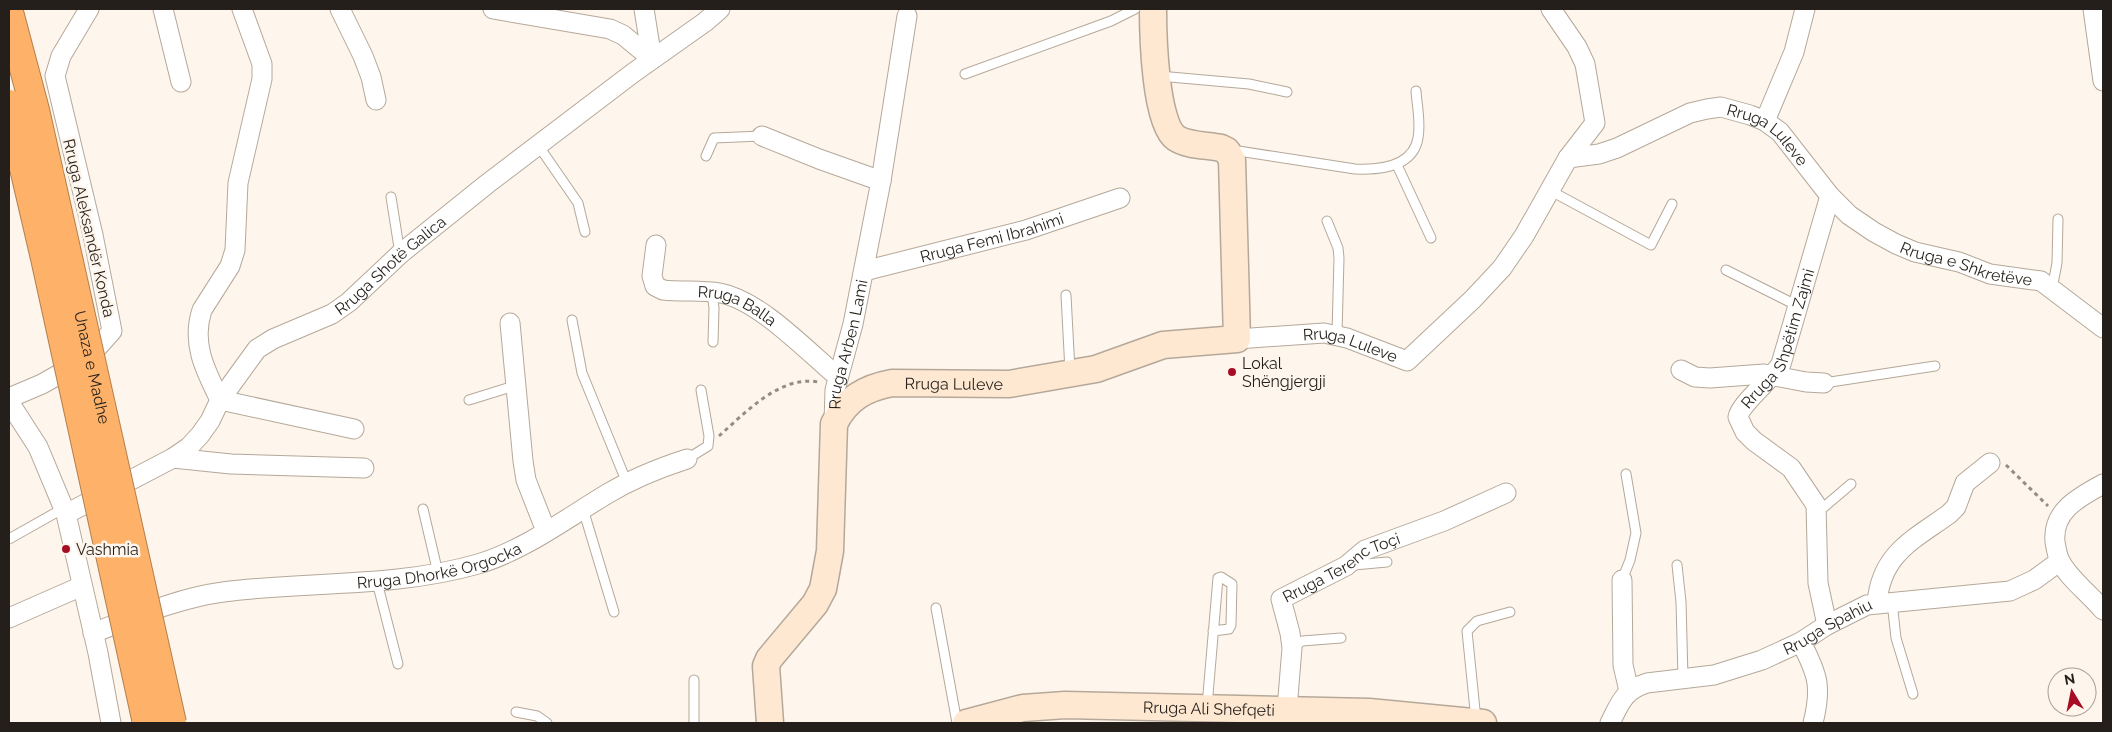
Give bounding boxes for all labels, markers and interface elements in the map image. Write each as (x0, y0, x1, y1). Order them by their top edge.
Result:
street label: Rruga Luleve (1725, 100, 1812, 169)
street label: Rruga Aleksandër Konda (59, 137, 119, 319)
street label: Rruga Femi Ibrahimi (918, 208, 1066, 266)
street label: Rruga Shotë Galica (331, 212, 449, 319)
street label: Rruga e Shkretëve (1897, 237, 2034, 289)
street label: Rruga Shpëtim Zajmi (1737, 266, 1818, 412)
street label: Rruga Arben Lami (825, 278, 871, 410)
street label: Rruga Balla (697, 282, 781, 330)
street label: Unaza e Madhe (71, 309, 114, 426)
street label: Rruga Luleve (1302, 323, 1400, 366)
place label: Lokal Shëngjergji (1242, 354, 1326, 391)
marker: Lokal Shëngjergji (1226, 366, 1238, 378)
street label: Rruga Luleve (905, 374, 1003, 393)
street label: Rruga Terenc Toçi (1279, 529, 1403, 606)
street label: Rruga Dhorkë Orgocka (356, 538, 524, 592)
place label: Vashmia (76, 540, 139, 559)
marker: Vashmia (60, 543, 72, 555)
street label: Rruga Spahiu (1780, 595, 1875, 659)
north arrow (2047, 667, 2097, 717)
text: N (2063, 670, 2076, 688)
street label: Rruga Ali Shefqeti (1143, 697, 1275, 719)

